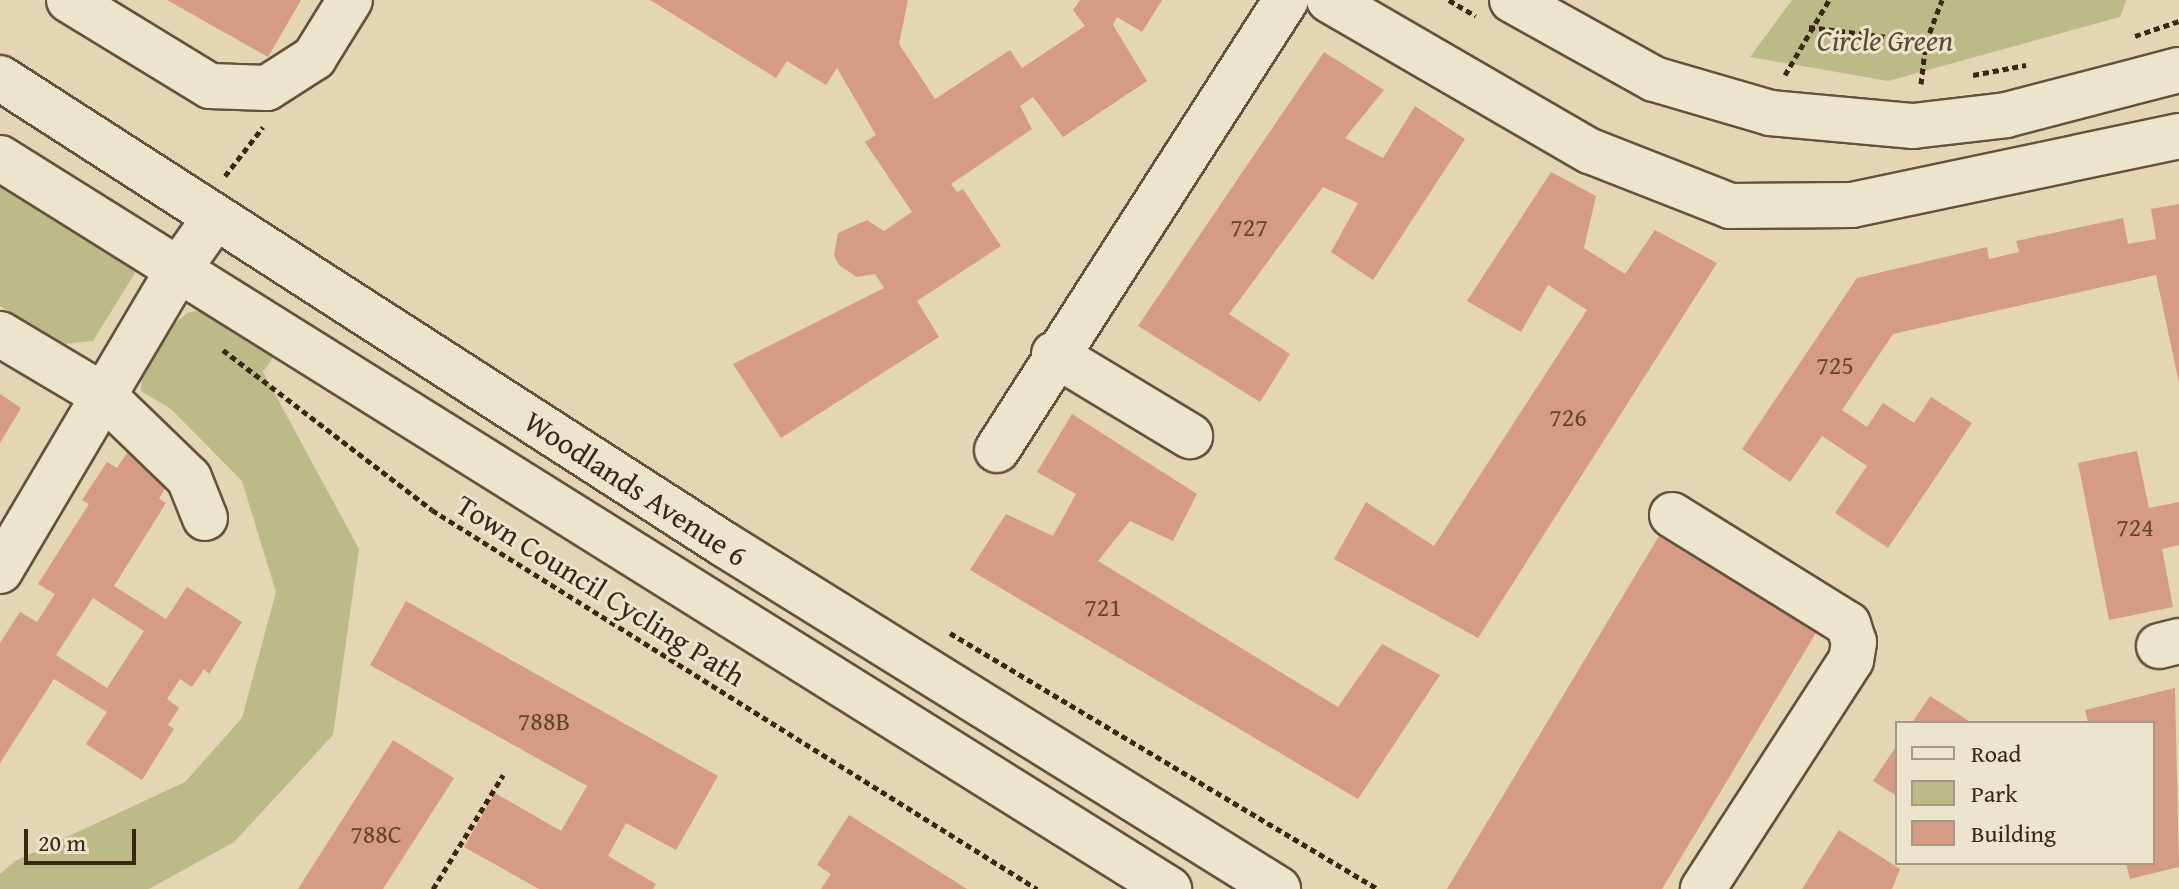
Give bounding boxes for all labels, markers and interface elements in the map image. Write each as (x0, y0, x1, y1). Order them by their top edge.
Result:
park label: Circle Green (1817, 22, 1953, 58)
house number: 727 (1230, 211, 1268, 243)
house number: 725 (1816, 349, 1854, 381)
house number: 726 (1549, 401, 1587, 433)
street label: Woodlands Avenue 6 (518, 403, 754, 573)
street label: Town Council Cycling Path (450, 486, 752, 694)
house number: 724 (2116, 511, 2154, 543)
house number: 721 (1084, 591, 1122, 623)
house number: 788B (518, 705, 570, 737)
legend (1895, 721, 2155, 865)
text: Road (1971, 736, 2021, 771)
text: Park (1971, 776, 2017, 811)
scale bar (28, 813, 140, 863)
text: Building (1971, 816, 2056, 851)
house number: 788C (350, 818, 402, 850)
text: 20 m (38, 825, 86, 860)

